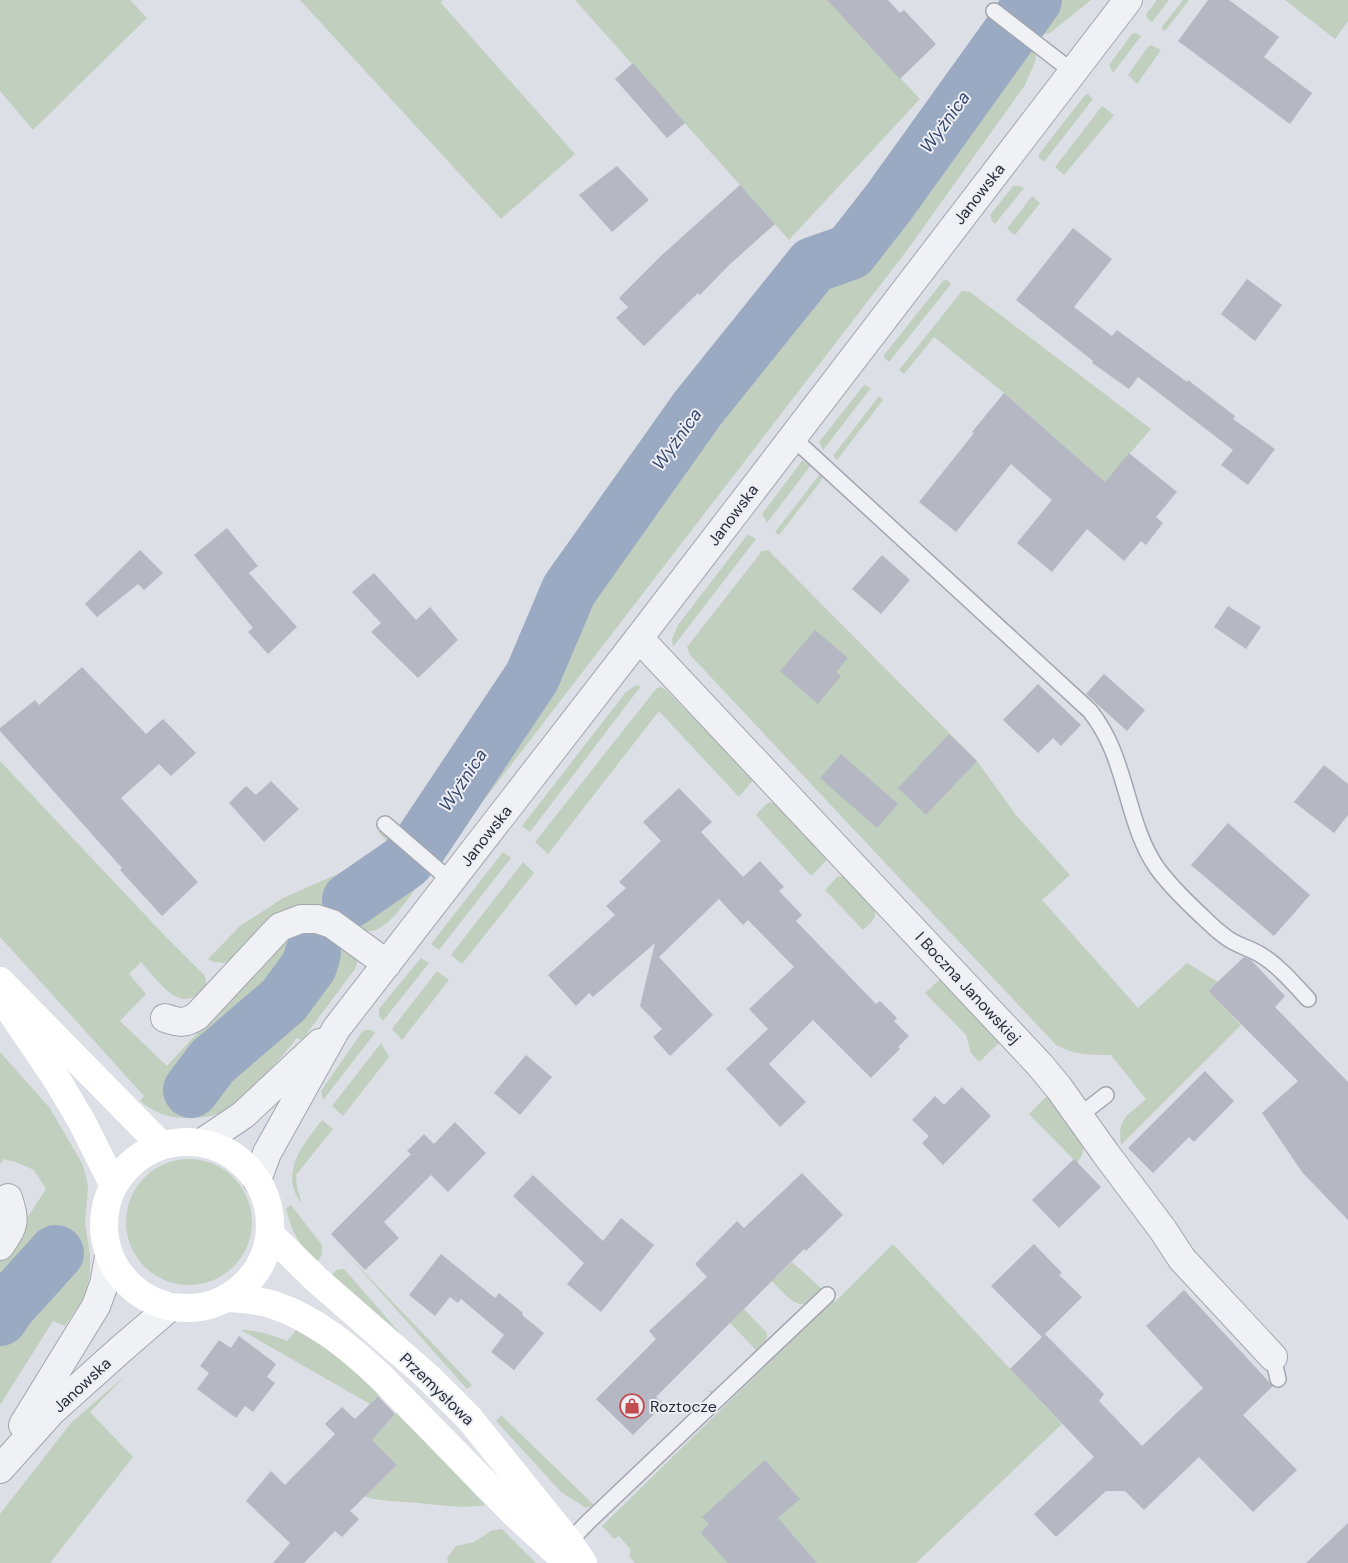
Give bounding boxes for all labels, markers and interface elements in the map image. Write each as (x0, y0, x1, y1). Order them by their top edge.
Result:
water label: Wyżnica (914, 86, 976, 158)
street label: Janowska (949, 159, 1009, 229)
water label: Wyżnica (646, 403, 708, 475)
street label: Janowska (703, 480, 763, 550)
water label: Wyżnica (433, 744, 493, 816)
street label: Janowska (456, 801, 516, 871)
street label: I Boczna Janowskiej (911, 927, 1025, 1049)
street label: Przemysłowa (395, 1348, 479, 1430)
street label: Janowska (48, 1353, 116, 1417)
shop icon: Roztocze (619, 1393, 645, 1419)
place label: Roztocze (650, 1396, 717, 1417)

